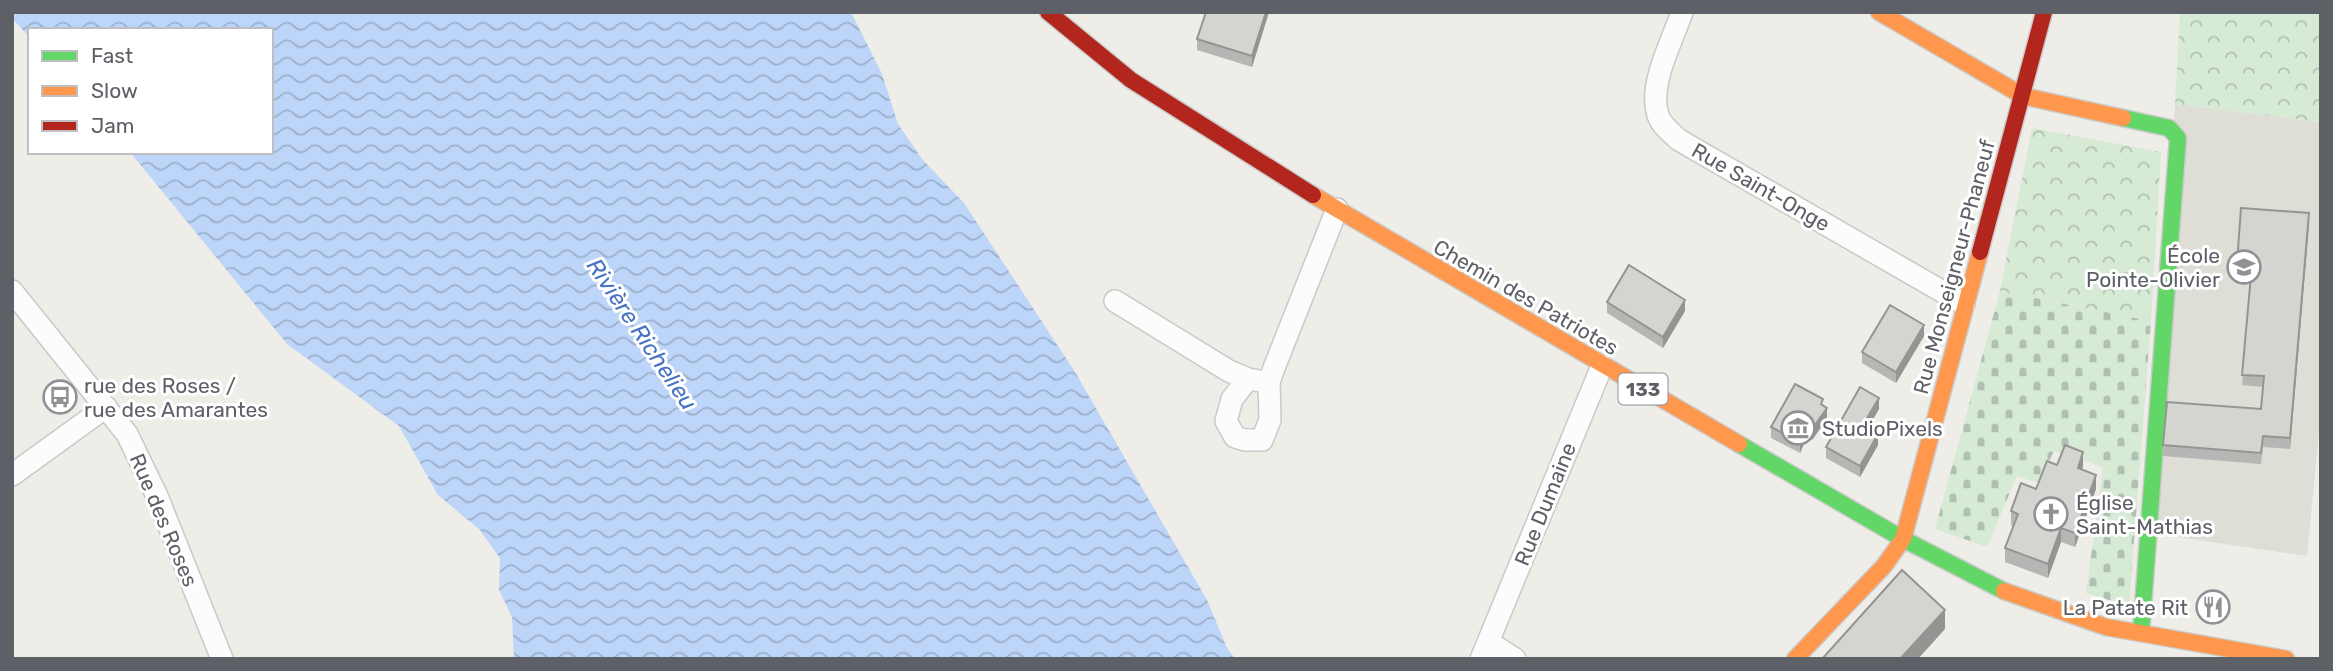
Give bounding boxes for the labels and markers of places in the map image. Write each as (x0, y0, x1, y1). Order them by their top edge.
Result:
place label: École Pointe-Olivier (2086, 243, 2220, 292)
school or university icon: École Pointe-Olivier (2225, 248, 2263, 286)
place label: rue des Roses / rue des Amarantes (84, 373, 268, 422)
bus stop icon: rue des Roses / rue des Amarantes (41, 378, 79, 416)
museum icon: StudioPixels (1779, 409, 1817, 447)
place label: StudioPixels (1822, 416, 1943, 441)
place label: Église Saint-Mathias (2076, 490, 2213, 539)
church icon: Église Saint-Mathias (2032, 495, 2070, 533)
restaurant icon: La Patate Rit (2194, 588, 2232, 626)
place label: La Patate Rit (2063, 595, 2188, 620)

